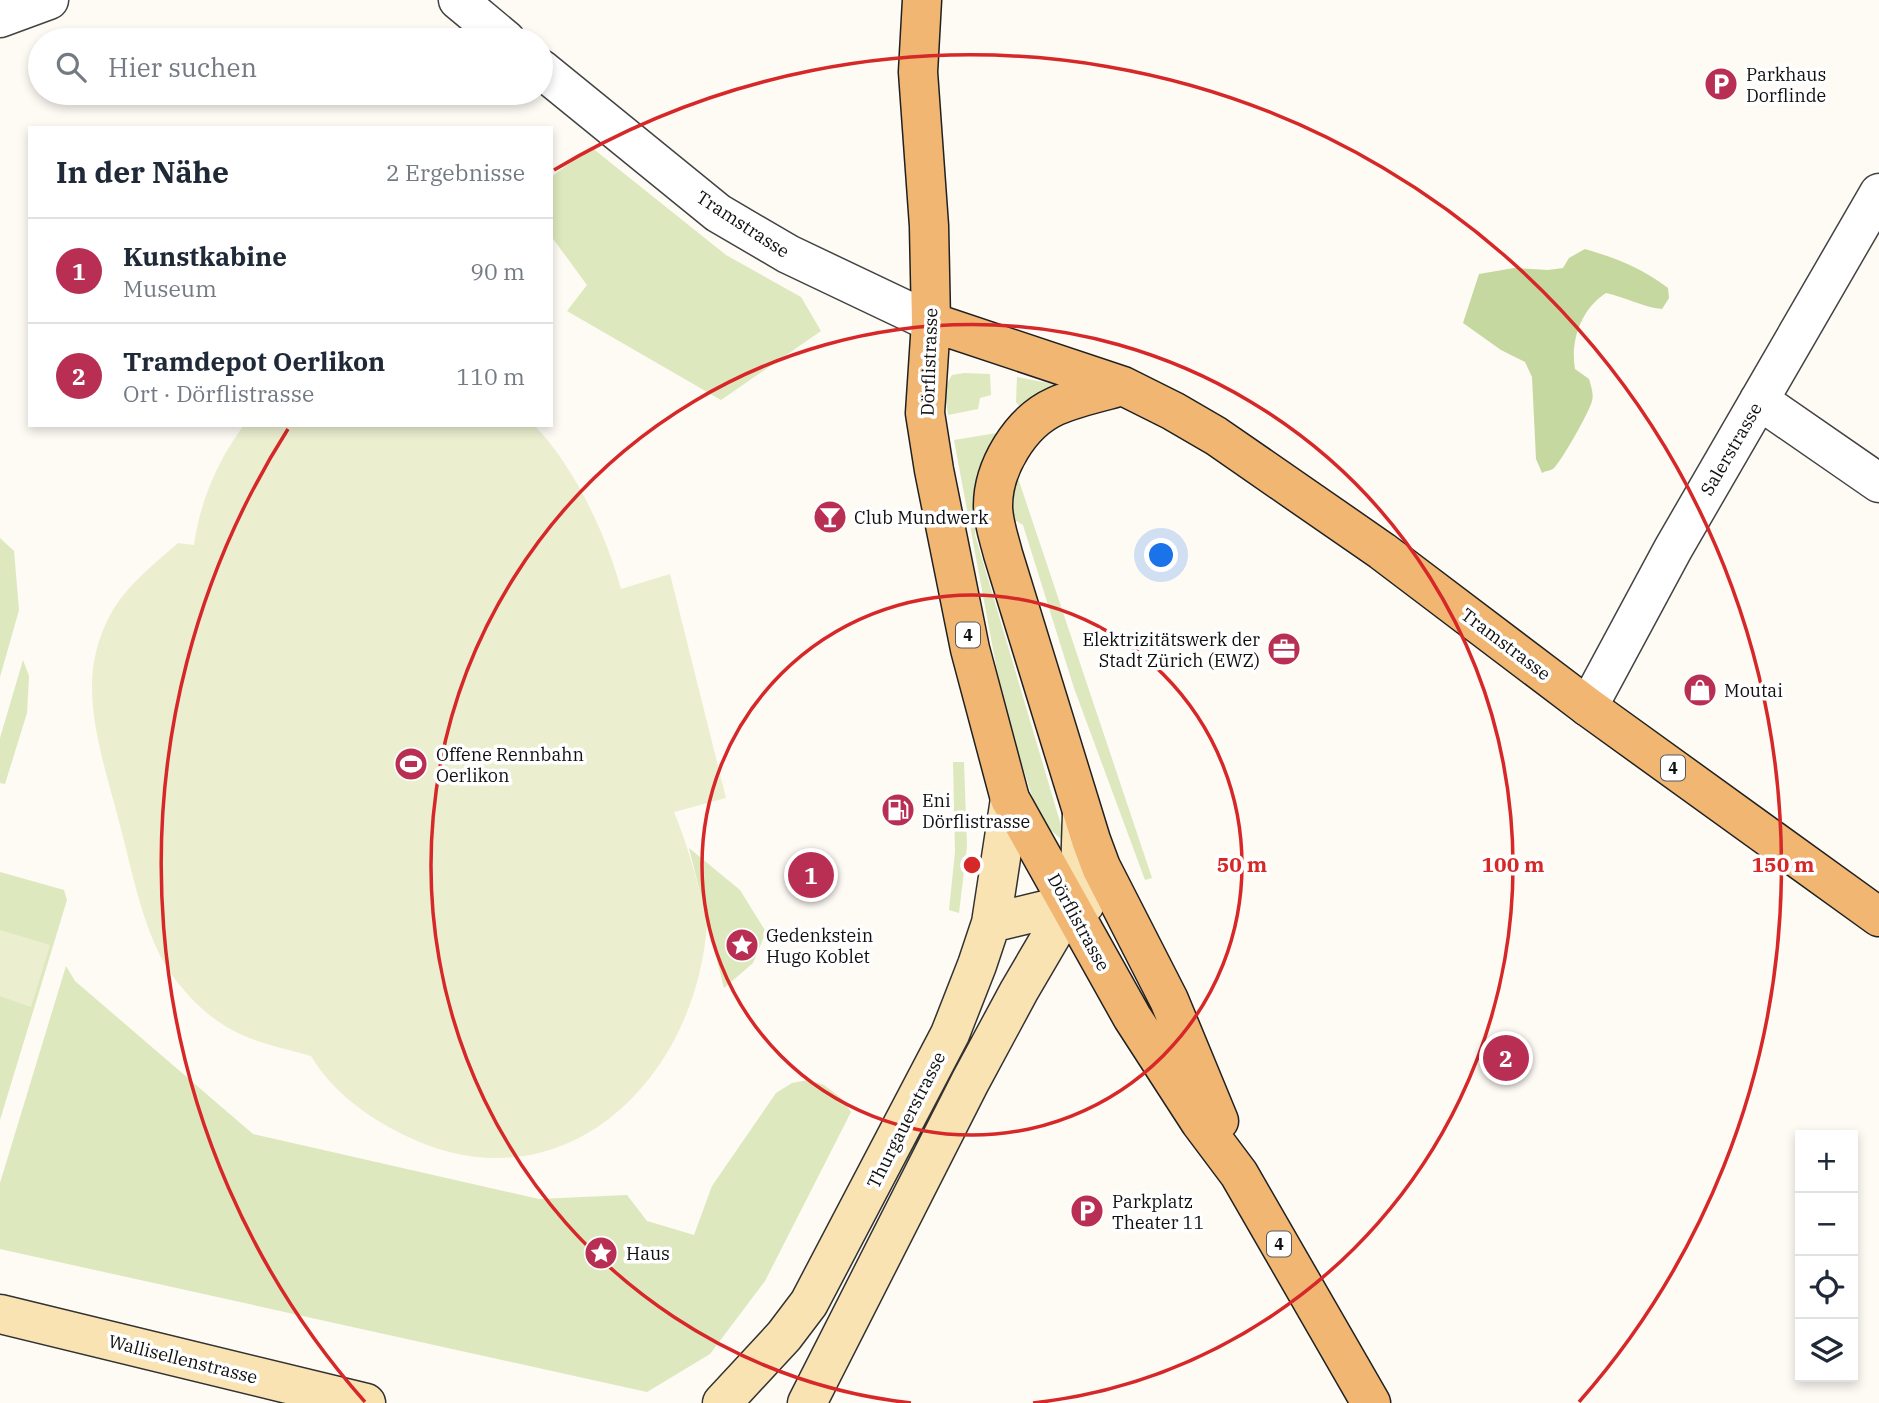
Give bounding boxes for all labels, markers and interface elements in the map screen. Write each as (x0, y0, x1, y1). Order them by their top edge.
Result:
search box (28, 28, 553, 105)
icon: search (52, 48, 90, 86)
text: Hier suchen (108, 50, 257, 84)
place label: Parkhaus Dorflinde (1746, 63, 1826, 107)
parking icon: Parkhaus Dorflinde (1702, 65, 1740, 103)
text: In der Nähe (56, 152, 229, 191)
text: 2 Ergebnisse (386, 157, 525, 187)
street label: Tramstrasse (692, 185, 794, 263)
text: Kunstkabine (123, 239, 287, 273)
text: 1 (72, 256, 86, 286)
text: 90 m (470, 256, 525, 286)
text: Museum (123, 273, 217, 303)
street label: Dörflistrasse (916, 308, 942, 416)
text: Tramdepot Oerlikon (123, 344, 385, 378)
text: 2 (72, 361, 86, 391)
text: 110 m (456, 361, 525, 391)
text: Ort · Dörflistrasse (123, 378, 314, 408)
street label: Salerstrasse (1695, 398, 1767, 500)
bar icon: Club Mundwerk (811, 498, 849, 536)
place label: Club Mundwerk (854, 506, 989, 529)
your location (1144, 538, 1178, 572)
street label: Tramstrasse (1457, 603, 1555, 685)
road number: 4 (956, 622, 980, 648)
place label: Elektrizitätswerk der Stadt Zürich (EWZ) (1082, 628, 1260, 672)
office icon: Elektrizitätswerk der Stadt Zürich (EWZ) (1265, 630, 1303, 668)
shop icon: Moutai (1681, 671, 1719, 709)
place label: Moutai (1724, 679, 1783, 702)
place label: Offene Rennbahn Oerlikon (436, 743, 584, 787)
sports icon: Offene Rennbahn Oerlikon (392, 745, 430, 783)
road number: 4 (1661, 755, 1685, 780)
place label: Eni Dörflistrasse (922, 789, 1030, 833)
fuel station icon: Eni Dörflistrasse (879, 791, 917, 829)
pin: 1 (788, 849, 834, 901)
text: 50 m (1217, 850, 1267, 878)
text: 100 m (1481, 850, 1545, 878)
text: 150 m (1751, 850, 1815, 878)
centre of rings (960, 853, 984, 877)
street label: Dörflistrasse (1043, 869, 1115, 975)
place label: Gedenkstein Hugo Koblet (766, 924, 873, 968)
place icon: Gedenkstein Hugo Koblet (723, 926, 761, 964)
pin: 2 (1483, 1032, 1529, 1084)
street label: Thurgauerstrasse (862, 1048, 950, 1192)
map controls (1795, 1130, 1858, 1382)
button: + (1795, 1130, 1858, 1193)
place label: Parkplatz Theater 11 (1112, 1190, 1204, 1234)
parking icon: Parkplatz Theater 11 (1068, 1192, 1106, 1230)
button: − (1795, 1193, 1858, 1256)
road number: 4 (1267, 1232, 1291, 1256)
place icon: Haus (582, 1234, 620, 1272)
place label: Haus (626, 1242, 670, 1265)
button: locate (1795, 1256, 1858, 1319)
button: layers (1795, 1319, 1858, 1382)
street label: Wallisellenstrasse (106, 1329, 260, 1389)

